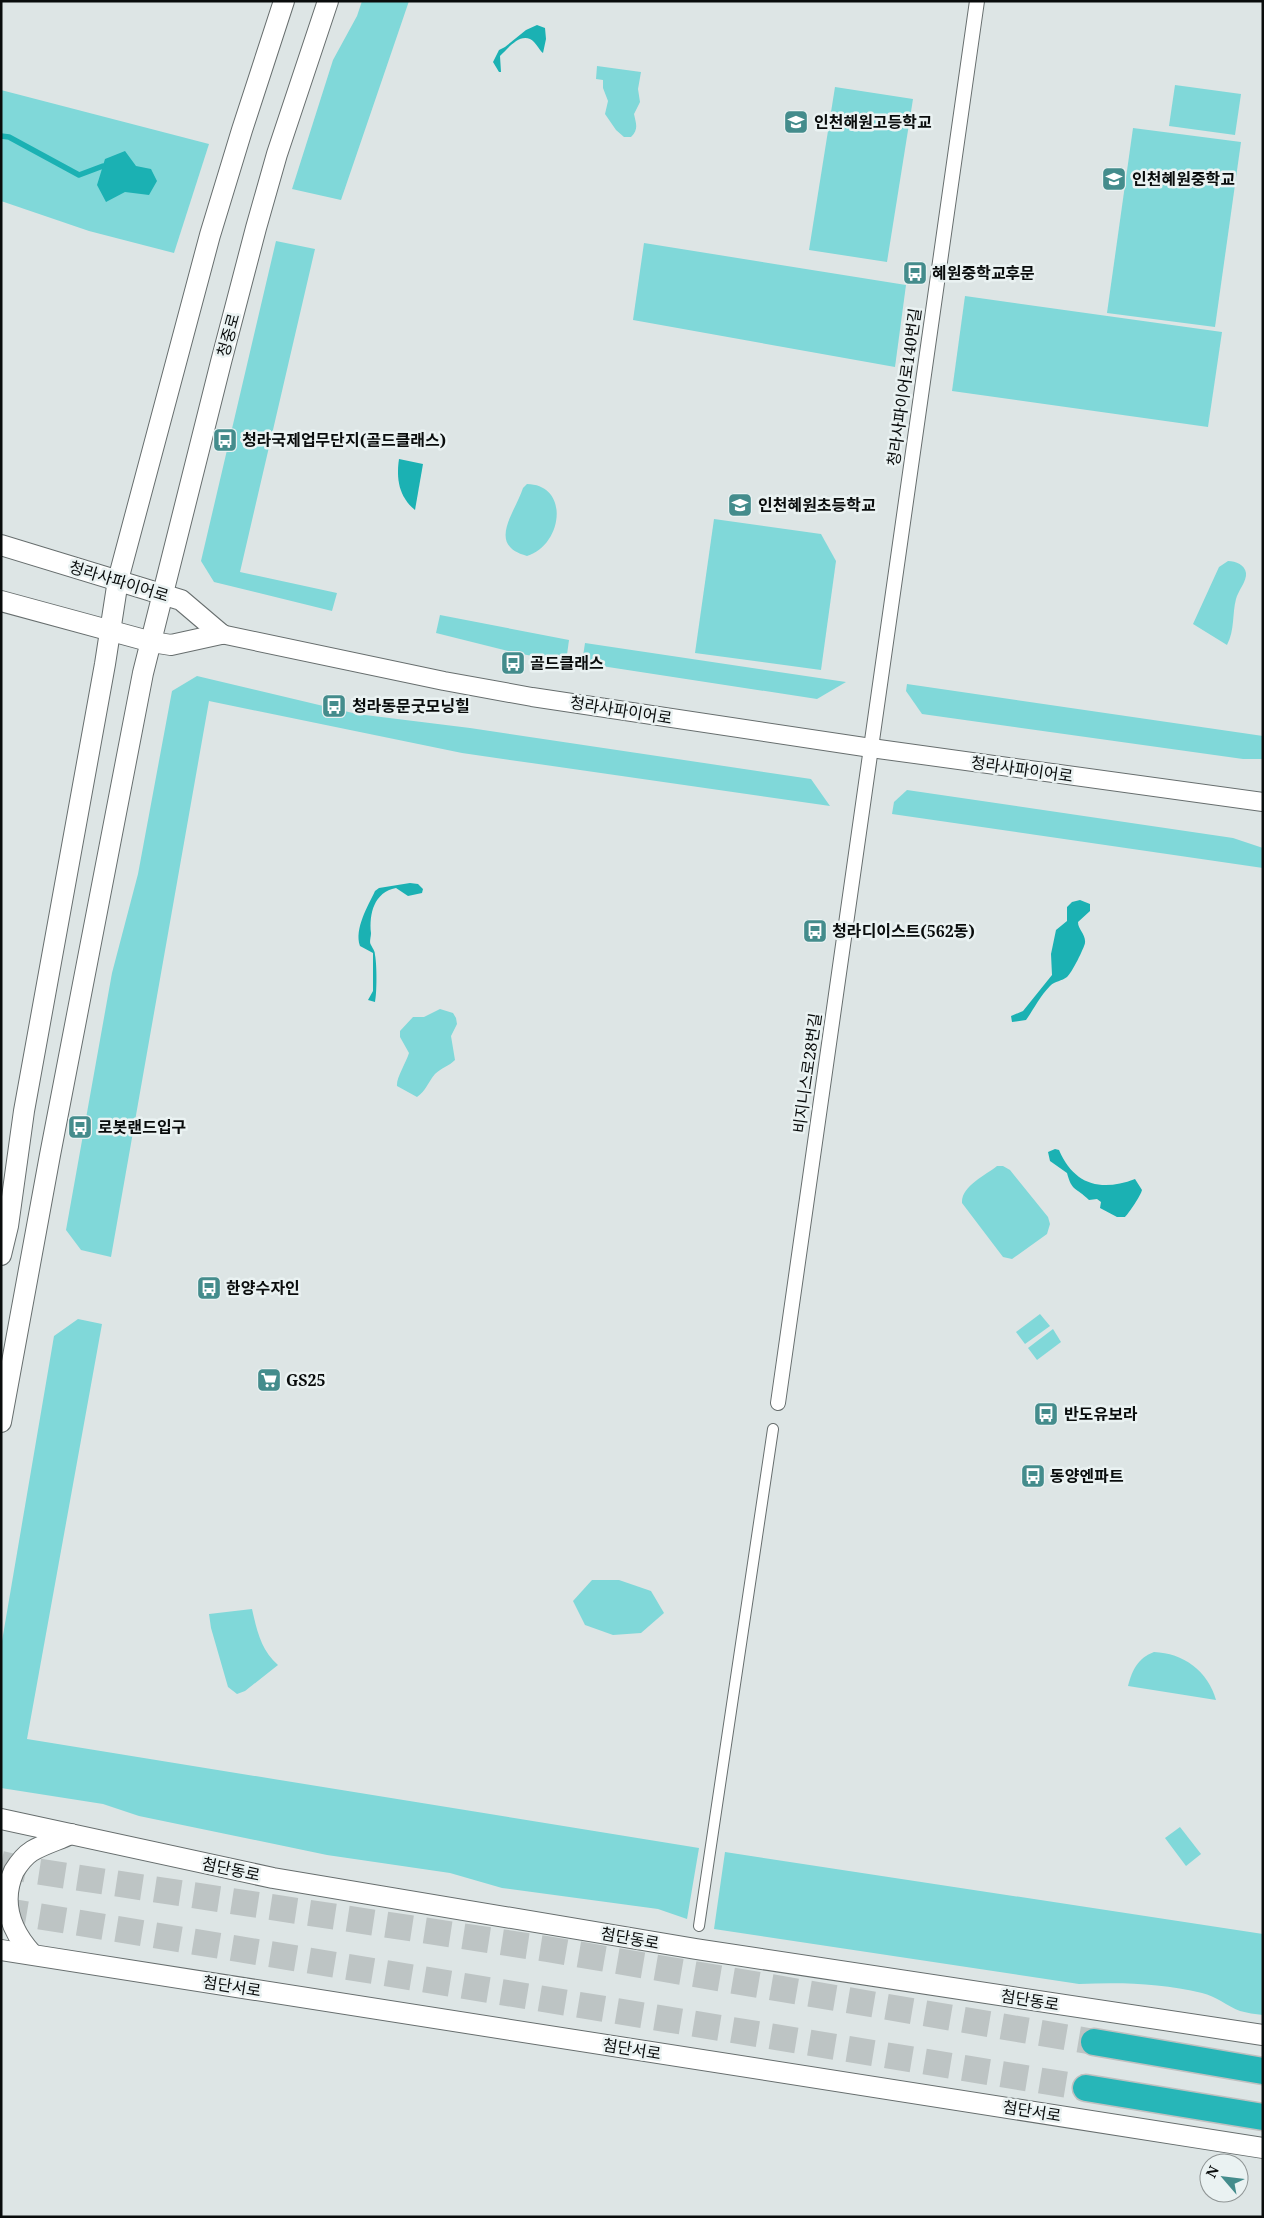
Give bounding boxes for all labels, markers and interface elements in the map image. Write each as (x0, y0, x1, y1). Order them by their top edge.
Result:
school or university icon: 인천해원고등학교 (783, 109, 809, 135)
place label: 인천해원고등학교 (814, 111, 932, 133)
school or university icon: 인천혜원중학교 (1101, 166, 1127, 192)
place label: 인천혜원중학교 (1132, 168, 1235, 190)
bus stop icon: 혜원중학교후문 (902, 260, 928, 286)
place label: 혜원중학교후문 (932, 262, 1035, 284)
street label: 청라사파이어로140번길 (882, 307, 926, 467)
street label: 청중로 (212, 311, 244, 359)
bus stop icon: 청라국제업무단지(골드클래스) (212, 427, 238, 453)
place label: 청라국제업무단지(골드클래스) (242, 429, 446, 451)
school or university icon: 인천혜원초등학교 (727, 492, 753, 518)
place label: 인천혜원초등학교 (758, 494, 876, 516)
street label: 청라사파이어로 (67, 555, 172, 607)
bus stop icon: 골드클래스 (500, 650, 526, 676)
place label: 골드클래스 (530, 652, 604, 674)
street label: 청라사파이어로 (568, 691, 674, 729)
bus stop icon: 청라동문굿모닝힐 (321, 693, 347, 719)
place label: 청라동문굿모닝힐 (352, 695, 470, 717)
street label: 청라사파이어로 (969, 751, 1075, 787)
bus stop icon: 청라디이스트(562동) (802, 918, 828, 944)
place label: 청라디이스트(562동) (832, 920, 975, 942)
street label: 비지니스로28번길 (788, 1012, 826, 1134)
bus stop icon: 로봇랜드입구 (67, 1114, 93, 1140)
place label: 로봇랜드입구 (98, 1116, 186, 1138)
bus stop icon: 한양수자인 (196, 1275, 222, 1301)
place label: 한양수자인 (226, 1277, 300, 1299)
supermarket icon: GS25 (256, 1367, 282, 1393)
place label: GS25 (286, 1369, 326, 1391)
bus stop icon: 반도유보라 (1033, 1401, 1059, 1427)
place label: 반도유보라 (1064, 1403, 1138, 1425)
bus stop icon: 동양엔파트 (1020, 1463, 1046, 1489)
place label: 동양엔파트 (1050, 1465, 1124, 1487)
street label: 첨단동로 (200, 1852, 262, 1886)
street label: 첨단동로 (599, 1922, 661, 1954)
street label: 첨단서로 (201, 1971, 263, 2002)
street label: 첨단동로 (999, 1985, 1061, 2016)
street label: 첨단서로 (601, 2034, 663, 2065)
street label: 첨단서로 (1001, 2096, 1063, 2127)
north arrow (1199, 2153, 1249, 2203)
text: N (1201, 2162, 1223, 2181)

